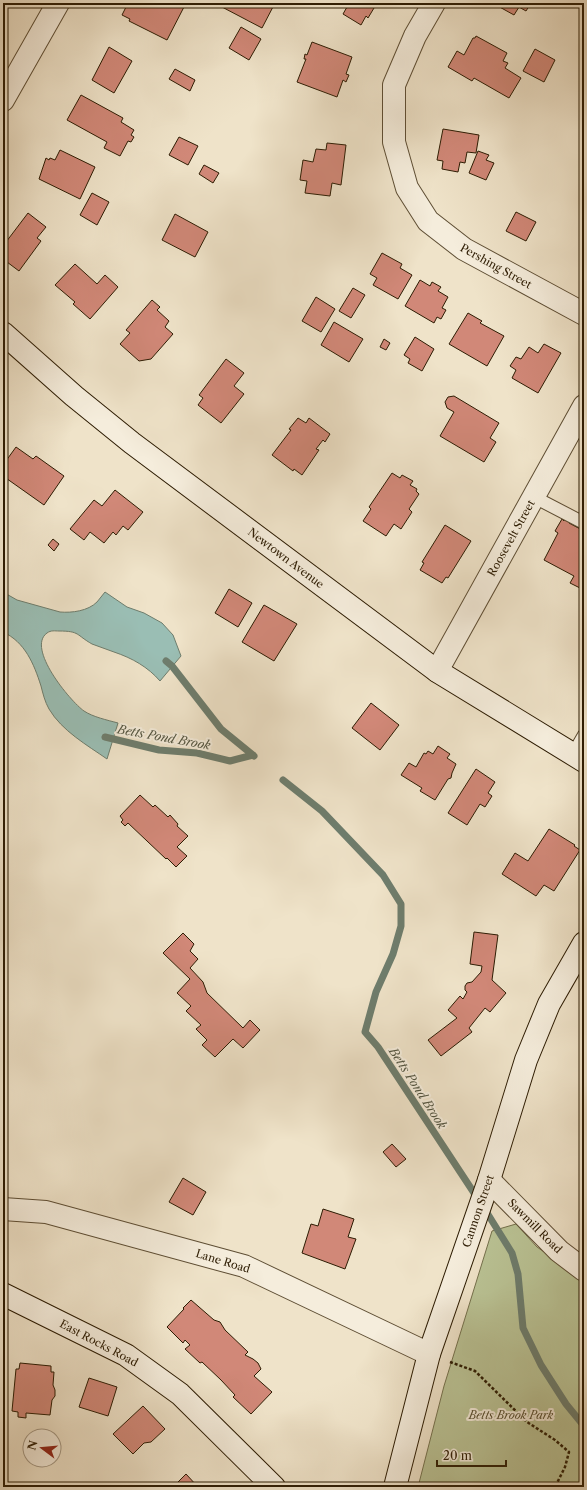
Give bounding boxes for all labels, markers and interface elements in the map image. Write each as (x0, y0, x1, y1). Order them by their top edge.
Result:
street label: Pershing Street (458, 241, 534, 291)
street label: Roosevelt Street (484, 497, 538, 579)
street label: Newtown Avenue (245, 525, 327, 591)
water label: Betts Pond Brook (115, 721, 212, 753)
water label: Betts Pond Brook (385, 1044, 450, 1132)
street label: Cannon Street (459, 1173, 497, 1249)
street label: Sawmill Road (505, 1196, 565, 1256)
street label: Lane Road (194, 1246, 252, 1276)
street label: East Rocks Road (57, 1316, 141, 1370)
park label: Betts Brook Park (468, 1408, 554, 1422)
north arrow (22, 1428, 62, 1468)
text: N (24, 1438, 41, 1452)
scale bar (437, 1442, 506, 1468)
text: 20 m (443, 1448, 472, 1463)

